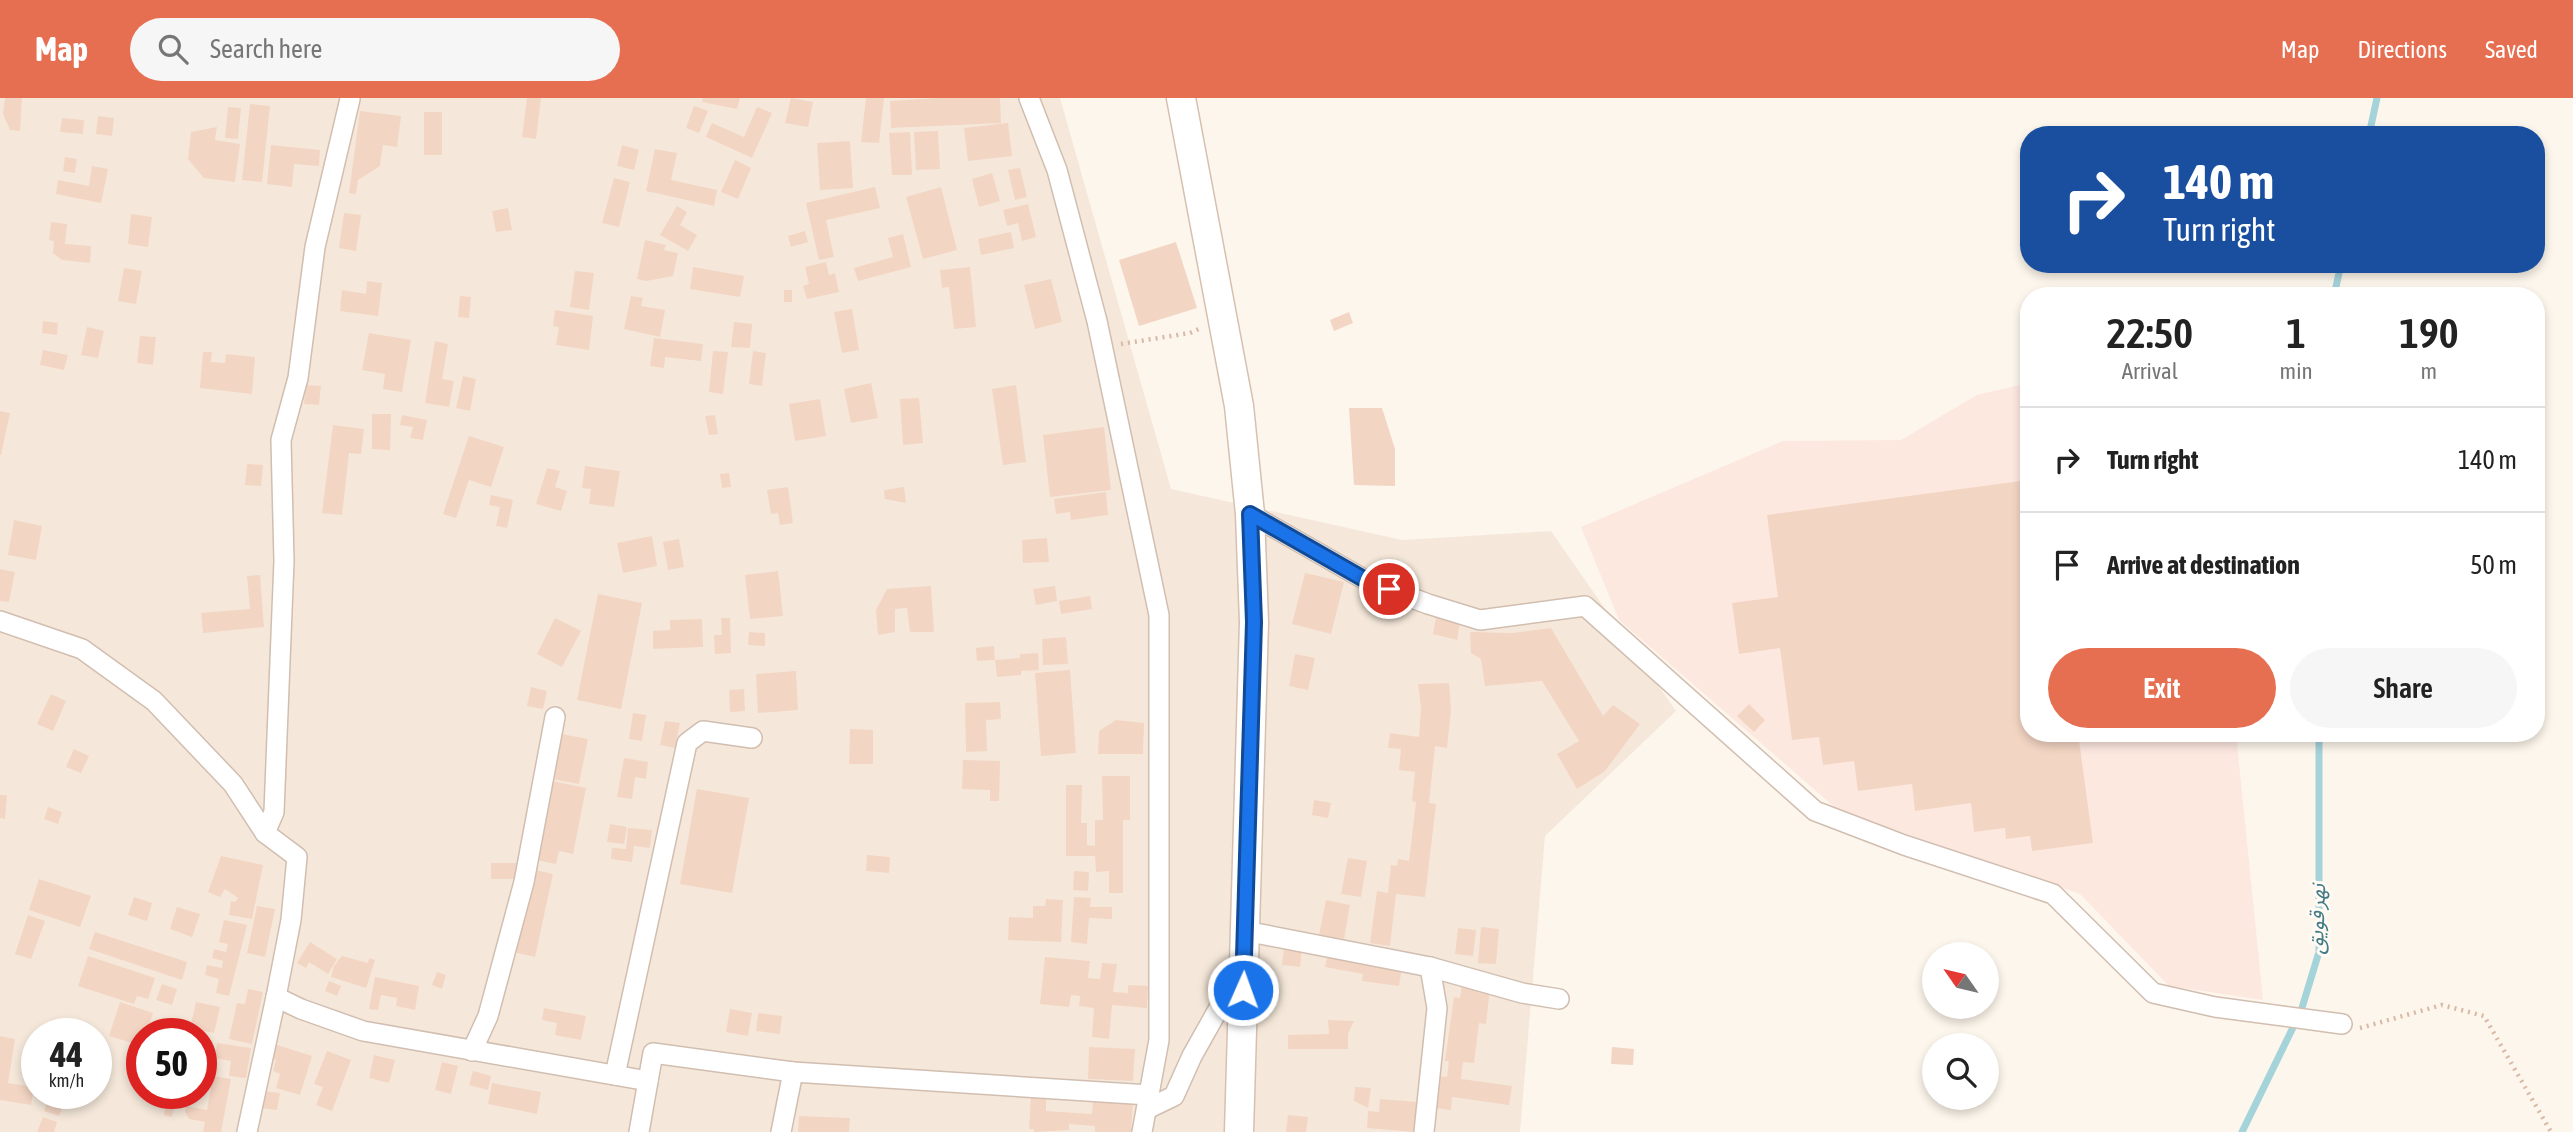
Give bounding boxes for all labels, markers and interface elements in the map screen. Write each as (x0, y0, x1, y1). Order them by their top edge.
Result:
search box (130, 18, 620, 81)
text: Map (35, 30, 88, 68)
icon: search (154, 30, 192, 68)
text: Search here (210, 34, 322, 64)
text: Map (2281, 36, 2319, 63)
text: Directions (2357, 36, 2447, 63)
text: Saved (2485, 36, 2538, 63)
text: 140 m (2163, 153, 2274, 209)
icon: right (2048, 154, 2139, 245)
text: Turn right (2163, 211, 2276, 248)
text: 22:50 (2107, 309, 2193, 357)
text: 1 (2286, 309, 2306, 357)
text: 190 (2399, 309, 2458, 357)
text: Arrival (2122, 358, 2178, 384)
text: min (2280, 358, 2313, 384)
text: m (2421, 358, 2437, 384)
icon: right (2048, 441, 2086, 479)
text: Turn right (2107, 445, 2198, 475)
text: 140 m (2458, 445, 2517, 475)
icon: arrive (2048, 546, 2086, 584)
text: Arrive at destination (2107, 550, 2300, 580)
text: 50 m (2470, 550, 2517, 580)
pin (1359, 559, 1419, 619)
icon: arrive (1370, 570, 1408, 608)
button: Exit (2048, 648, 2276, 728)
button: Share (2290, 648, 2517, 728)
water label: نهر قويق (2303, 882, 2331, 954)
north arrow (1922, 942, 1998, 1018)
map controls (1922, 942, 1999, 1110)
position arrow (1206, 953, 1280, 1027)
speed limit sign: 50 (126, 1018, 217, 1109)
button: search (1922, 1033, 1999, 1110)
text: 44 (50, 1034, 83, 1074)
text: km/h (49, 1070, 84, 1091)

